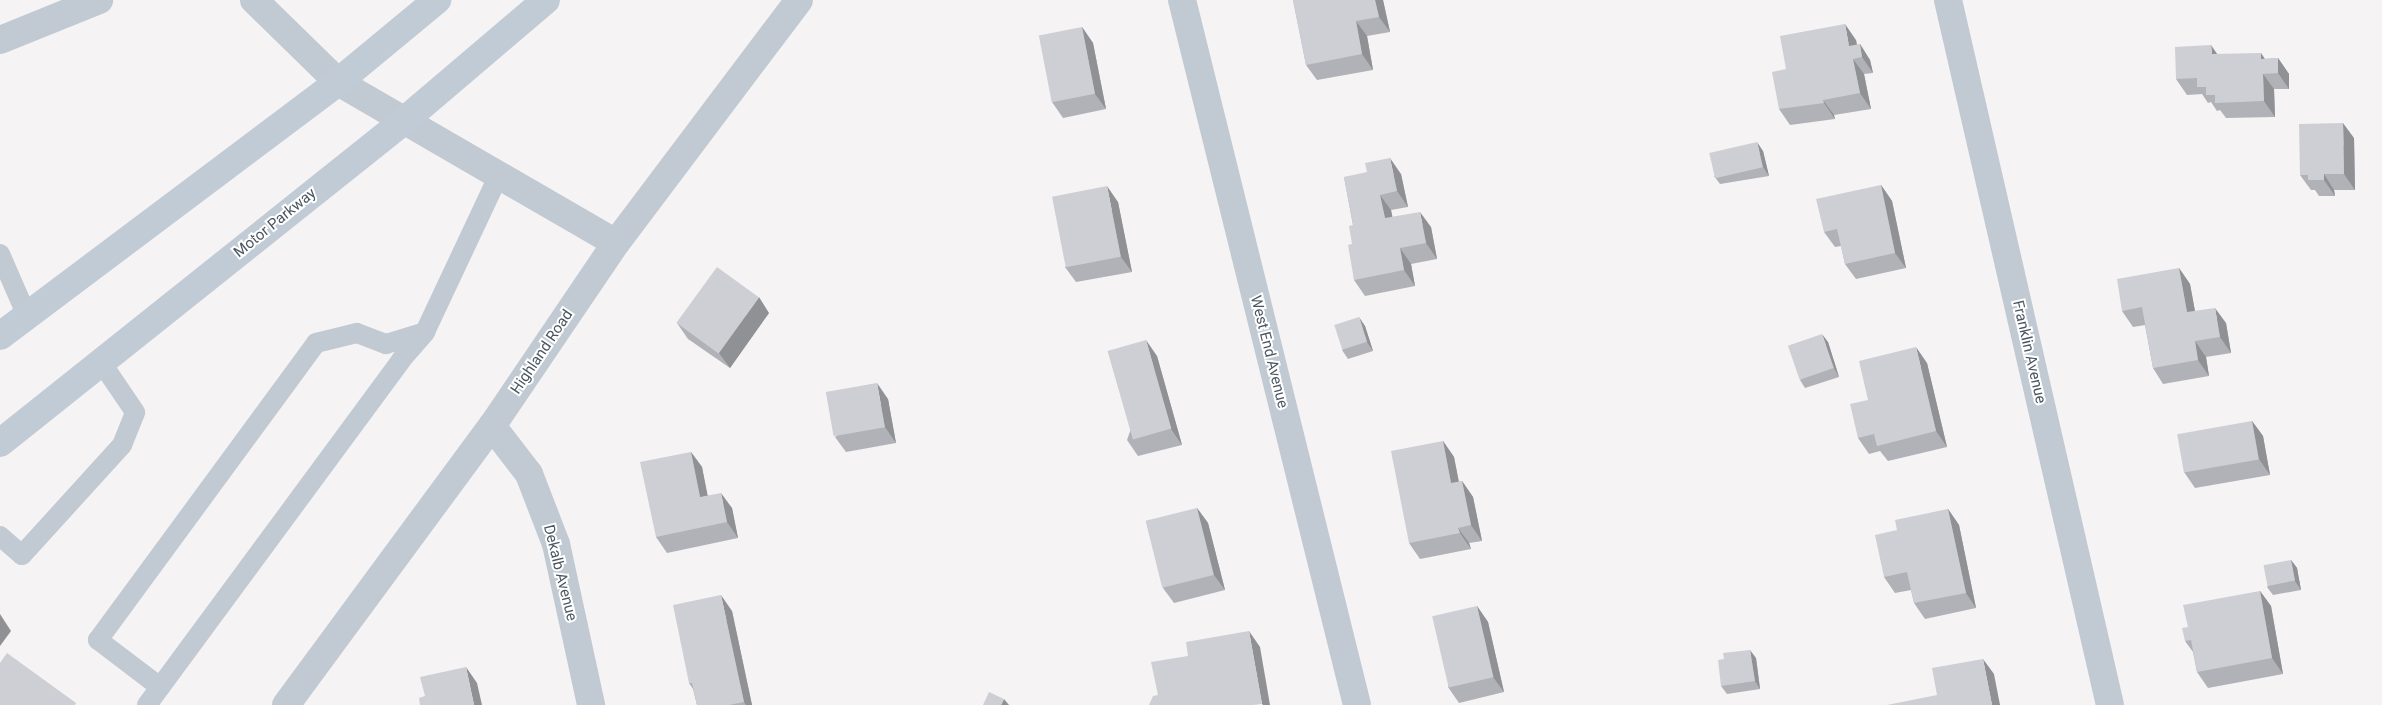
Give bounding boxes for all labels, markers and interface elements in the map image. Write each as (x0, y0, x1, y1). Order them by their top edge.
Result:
street label: Motor Parkway (230, 184, 320, 262)
street label: West End Avenue (1246, 294, 1292, 410)
street label: Franklin Avenue (2008, 299, 2050, 405)
street label: Highland Road (507, 306, 577, 398)
street label: Dekalb Avenue (539, 523, 581, 623)

